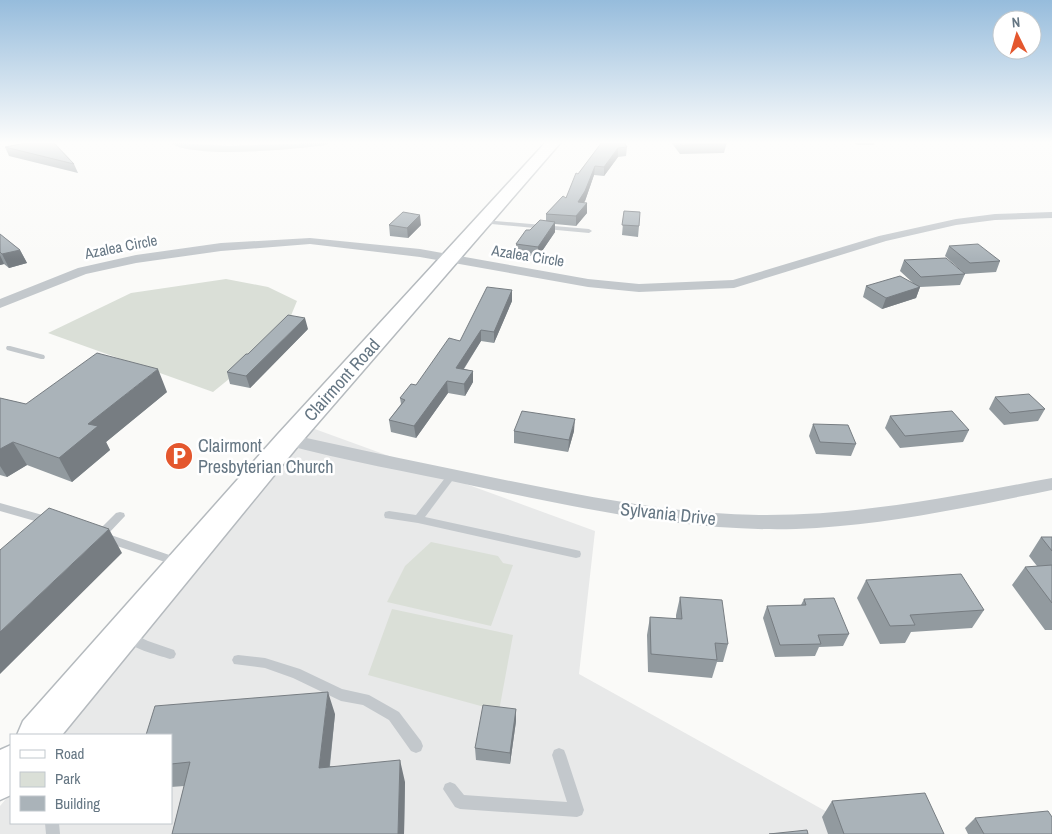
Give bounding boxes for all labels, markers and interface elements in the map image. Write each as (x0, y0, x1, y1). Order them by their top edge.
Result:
north arrow (992, 10, 1042, 60)
text: N (1011, 13, 1021, 31)
street label: Azalea Circle (82, 229, 159, 264)
street label: Azalea Circle (489, 239, 566, 272)
street label: Clairmont Road (298, 333, 385, 426)
place label: Clairmont Presbyterian Church (198, 433, 333, 479)
parking icon: Clairmont Presbyterian Church (164, 441, 194, 471)
street label: Sylvania Drive (619, 496, 717, 531)
legend (10, 734, 172, 824)
text: Road (55, 743, 84, 764)
text: Park (55, 768, 81, 789)
text: Building (55, 793, 100, 814)

